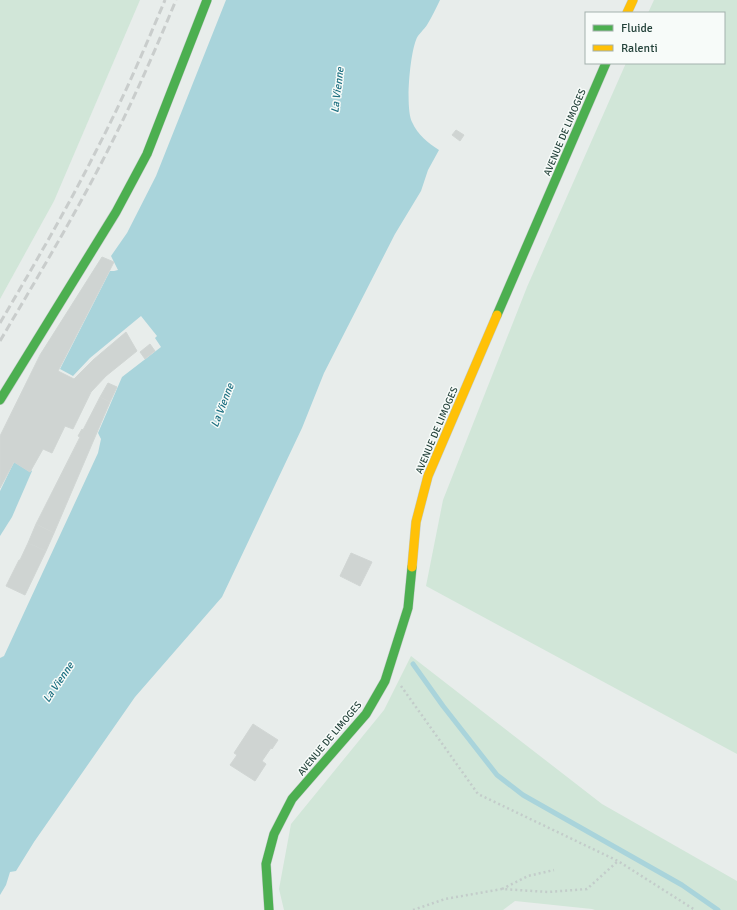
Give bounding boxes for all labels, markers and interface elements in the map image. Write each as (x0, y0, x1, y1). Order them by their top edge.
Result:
legend (585, 12, 725, 64)
text: Fluide (621, 21, 653, 36)
text: Ralenti (621, 41, 658, 56)
water label: La Vienne (328, 66, 347, 114)
street label: AVENUE DE LIMOGES (541, 87, 589, 178)
water label: La Vienne (208, 381, 237, 429)
street label: AVENUE DE LIMOGES (413, 385, 461, 476)
water label: La Vienne (40, 659, 77, 705)
street label: AVENUE DE LIMOGES (295, 699, 365, 778)

